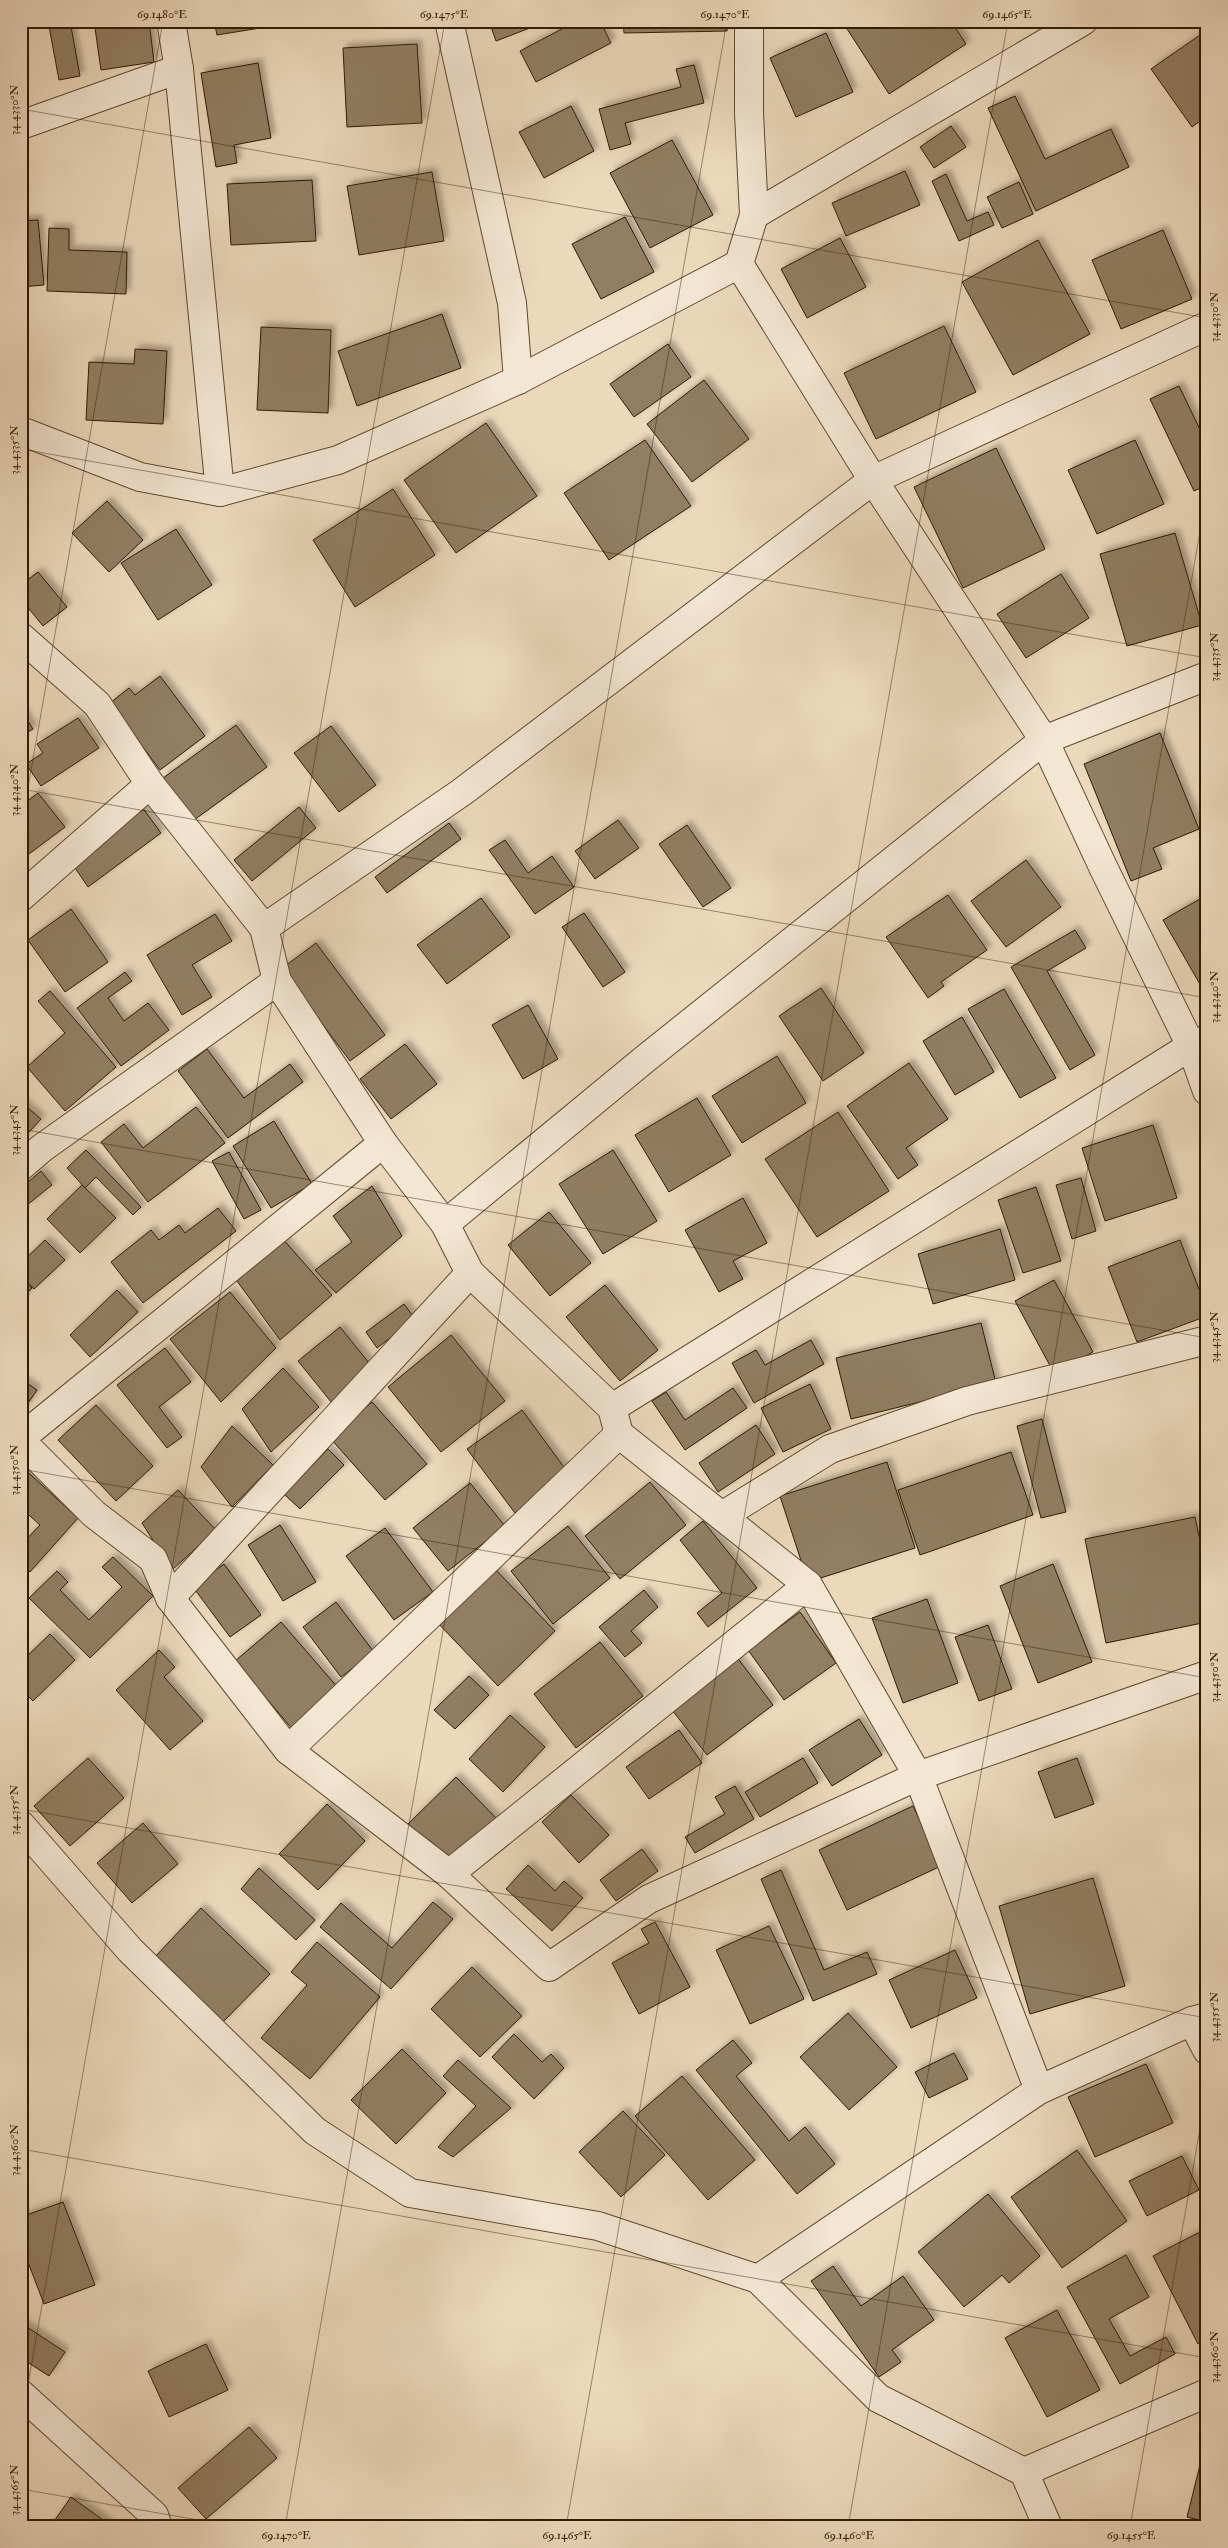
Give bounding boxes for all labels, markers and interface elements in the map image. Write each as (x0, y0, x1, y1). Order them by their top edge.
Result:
text: 69.1480°E (137, 7, 187, 22)
text: 69.1475°E (420, 7, 469, 22)
text: 69.1470°E (700, 7, 750, 22)
text: 69.1465°E (982, 7, 1032, 22)
text: 34.4330°N (7, 84, 22, 135)
text: 34.4330°N (1207, 291, 1222, 342)
text: 34.4335°N (7, 425, 22, 475)
text: 34.4335°N (1207, 632, 1222, 682)
text: 34.4340°N (7, 764, 22, 816)
text: 34.4340°N (1207, 971, 1222, 1023)
text: 34.4345°N (7, 1104, 22, 1156)
text: 34.4345°N (1207, 1311, 1222, 1363)
text: 34.4350°N (7, 1444, 22, 1496)
text: 34.4350°N (1207, 1651, 1222, 1703)
text: 34.4355°N (7, 1785, 22, 1835)
text: 34.4355°N (1207, 1992, 1222, 2042)
text: 34.4360°N (7, 2124, 22, 2176)
text: 34.4360°N (1207, 2331, 1222, 2383)
text: 34.4365°N (7, 2464, 22, 2516)
text: 69.1470°E (261, 2528, 311, 2543)
text: 69.1465°E (542, 2528, 592, 2543)
text: 69.1460°E (824, 2528, 875, 2543)
text: 69.1455°E (1107, 2528, 1156, 2543)

